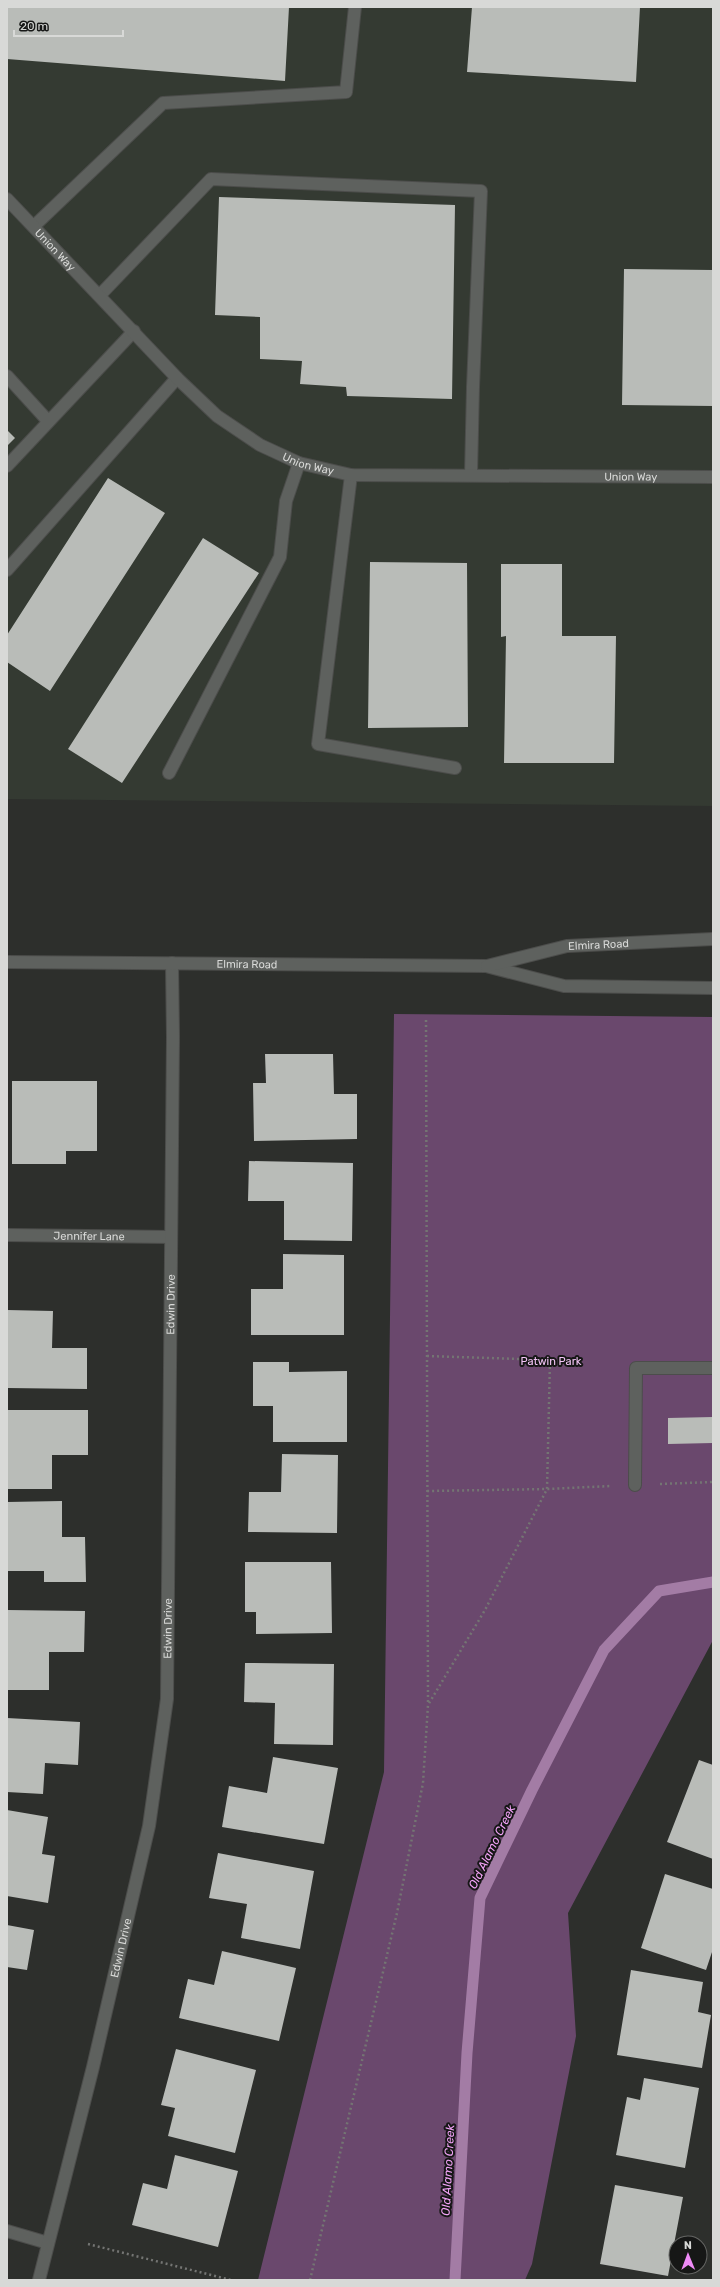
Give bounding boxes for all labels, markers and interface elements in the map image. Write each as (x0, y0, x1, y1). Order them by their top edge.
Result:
scale bar (14, 12, 123, 38)
text: 20 m (20, 19, 48, 33)
street label: Union Way (32, 226, 78, 274)
street label: Union Way (280, 450, 335, 477)
street label: Union Way (604, 470, 657, 483)
street label: Elmira Road (568, 937, 629, 952)
street label: Elmira Road (217, 957, 277, 971)
street label: Jennifer Lane (53, 1229, 125, 1243)
street label: Edwin Drive (164, 1274, 177, 1335)
park label: Patwin Park (520, 1355, 582, 1368)
street label: Edwin Drive (161, 1598, 174, 1659)
water label: Old Alamo Creek (466, 1802, 519, 1891)
street label: Edwin Drive (107, 1917, 134, 1979)
water label: Old Alamo Creek (439, 2123, 457, 2216)
north arrow (668, 2235, 708, 2275)
text: N (684, 2239, 692, 2252)

